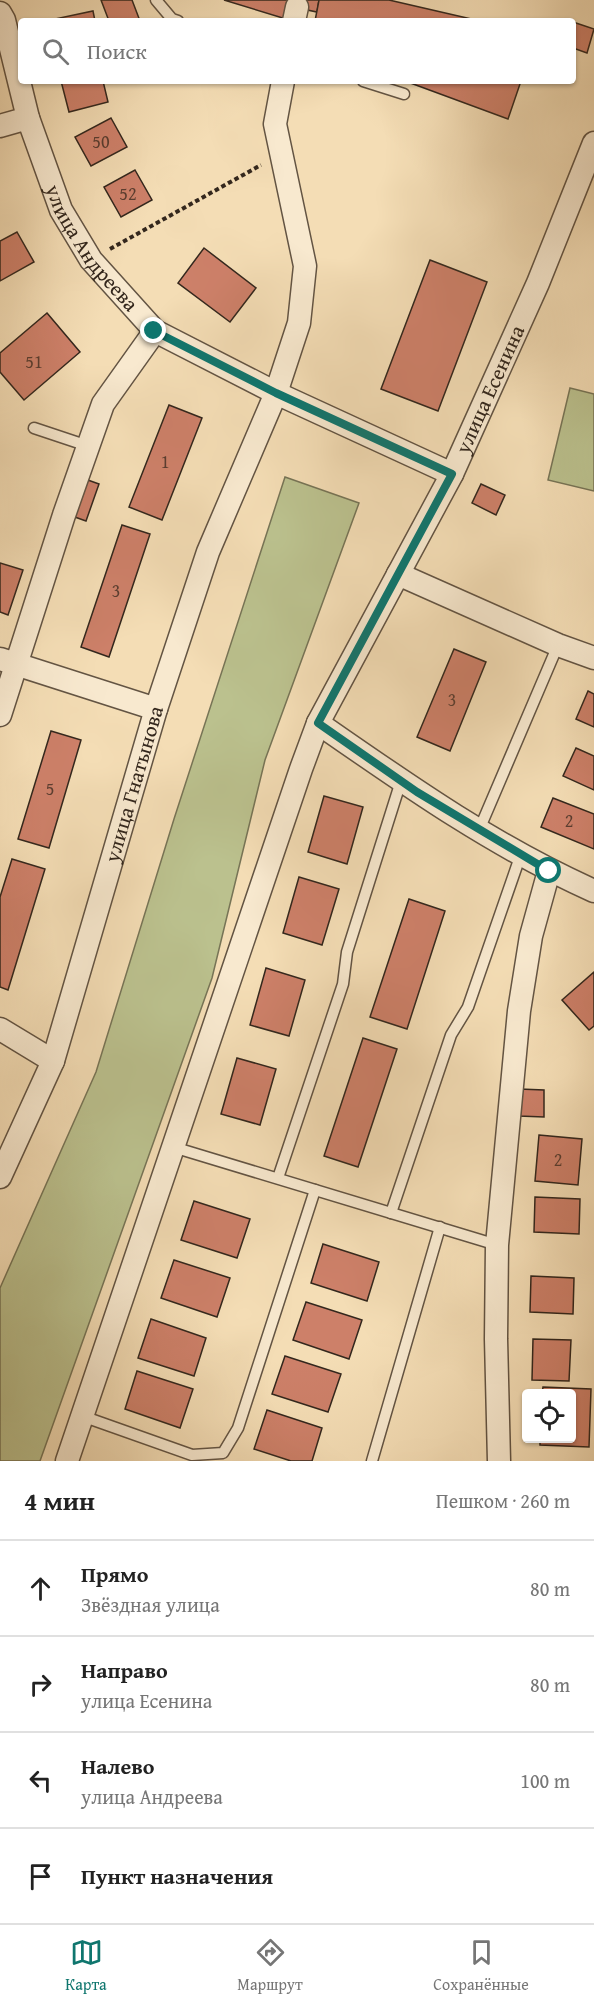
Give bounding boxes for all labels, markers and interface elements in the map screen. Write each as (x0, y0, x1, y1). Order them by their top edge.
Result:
search box (18, 18, 576, 84)
icon: search (39, 35, 72, 68)
text: Поиск (87, 35, 147, 67)
house number: 50 (92, 128, 110, 155)
street label: улица Андреева (38, 179, 146, 318)
house number: 52 (119, 180, 137, 207)
route end (140, 317, 166, 343)
street label: улица Есенина (447, 320, 532, 459)
house number: 51 (25, 348, 43, 375)
house number: 1 (161, 448, 169, 475)
house number: 3 (112, 577, 120, 604)
house number: 3 (448, 686, 456, 713)
street label: улица Гнатынова (96, 702, 171, 867)
house number: 5 (46, 775, 54, 802)
house number: 2 (565, 807, 573, 834)
route start (535, 857, 561, 883)
house number: 2 (554, 1146, 562, 1173)
map controls (522, 1389, 576, 1443)
button: locate (522, 1389, 576, 1443)
text: 4 мин (24, 1481, 95, 1520)
text: Пешком · 260 m (436, 1486, 570, 1515)
text: Прямо (81, 1558, 148, 1590)
icon: ahead (24, 1572, 57, 1605)
text: 80 m (530, 1574, 570, 1603)
text: Звёздная улица (81, 1590, 220, 1619)
text: Направо (81, 1654, 168, 1686)
icon: right (24, 1668, 57, 1701)
text: 80 m (530, 1670, 570, 1699)
text: улица Есенина (81, 1686, 212, 1715)
text: Налево (81, 1750, 154, 1782)
icon: left (24, 1764, 57, 1797)
text: 100 m (520, 1766, 570, 1795)
text: улица Андреева (81, 1782, 223, 1811)
icon: arrive (24, 1860, 57, 1893)
text: Пункт назначения (81, 1860, 273, 1892)
tab: Карта (65, 1936, 107, 1996)
tab: Маршрут (237, 1936, 303, 1996)
tab: Сохранённые (433, 1936, 529, 1996)

